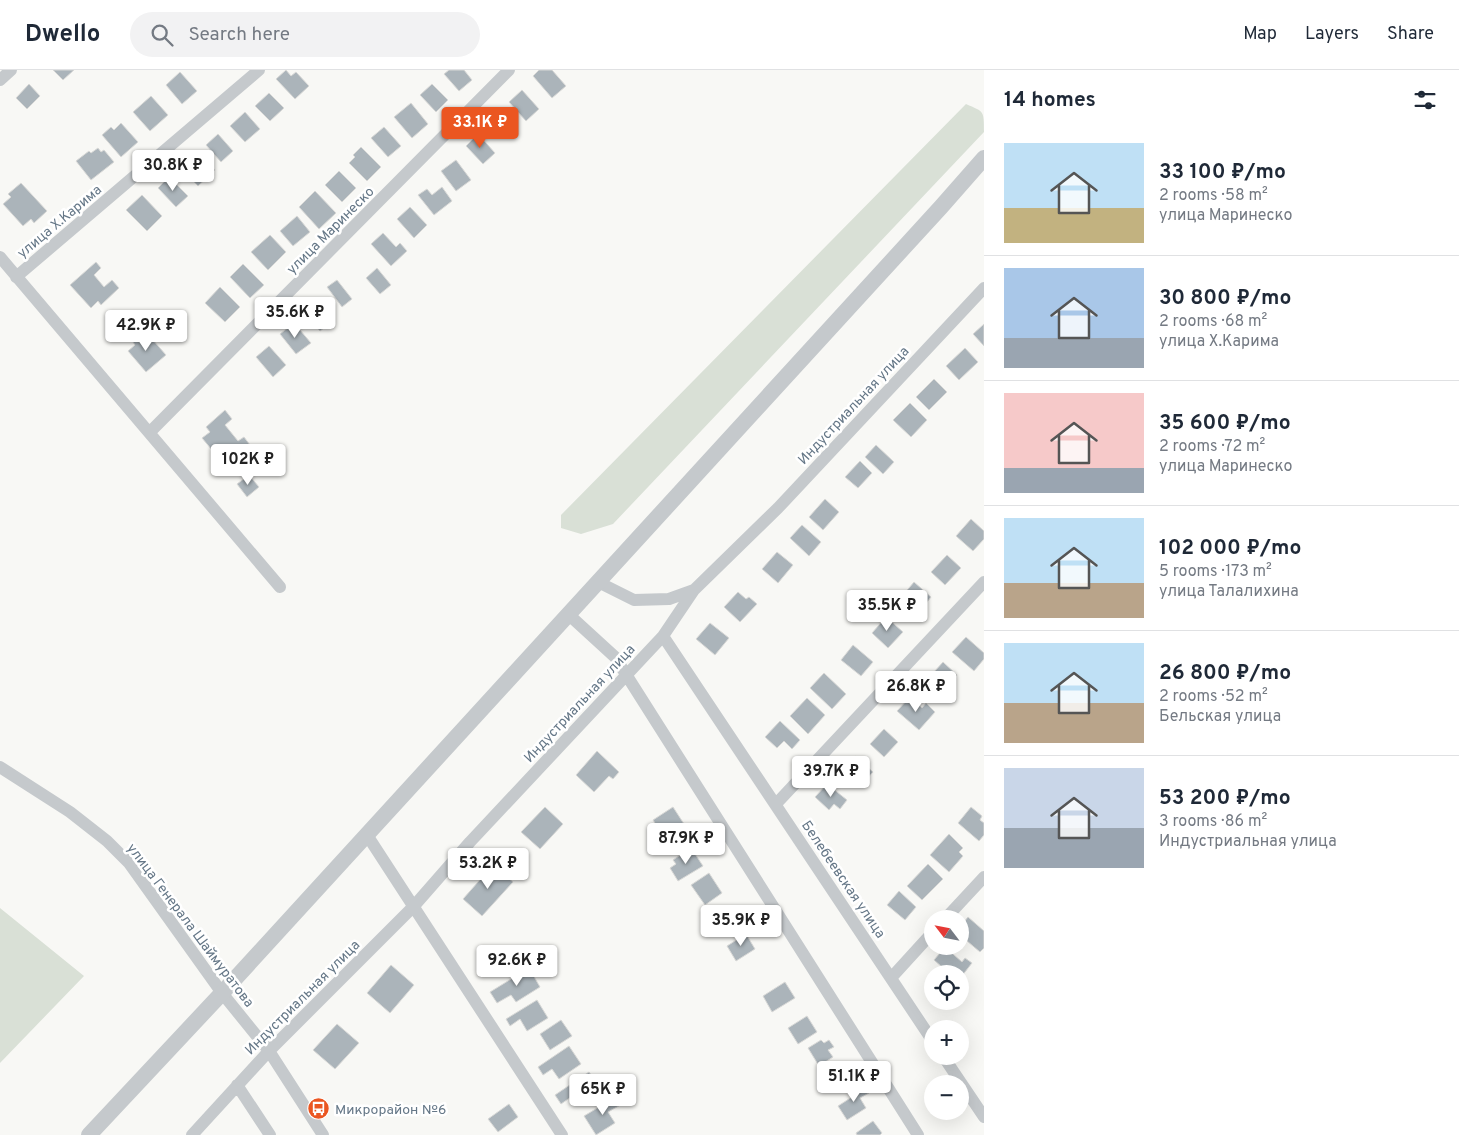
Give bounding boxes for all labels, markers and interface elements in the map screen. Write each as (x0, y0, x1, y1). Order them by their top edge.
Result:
search box (130, 12, 480, 57)
text: Dwello (25, 20, 100, 50)
icon: search (148, 21, 176, 49)
text: Search here (188, 23, 290, 47)
text: Map (1243, 23, 1277, 46)
text: Layers (1305, 23, 1359, 46)
text: Share (1387, 23, 1434, 46)
icon: filters (1411, 86, 1439, 114)
text: 14 homes (1004, 87, 1096, 114)
pin: 33.1K ₽ (434, 106, 526, 149)
text: 33.1K ₽ (453, 113, 507, 133)
pin: 30.8K ₽ (127, 150, 219, 192)
text: 30.8K ₽ (143, 156, 203, 176)
text: 33 100 ₽/mo (1159, 159, 1286, 186)
icon: home (1044, 163, 1104, 223)
street label: улица Х.Карима (14, 182, 106, 262)
street label: улица Маринеско (284, 184, 379, 278)
text: 2 rooms · 58 m² (1159, 186, 1268, 206)
text: улица Маринеско (1159, 206, 1293, 226)
text: 30 800 ₽/mo (1159, 285, 1291, 312)
icon: home (1044, 288, 1104, 348)
pin: 35.6K ₽ (249, 296, 341, 339)
text: 35.6K ₽ (266, 303, 324, 323)
pin: 42.9K ₽ (100, 310, 192, 352)
text: 2 rooms · 68 m² (1159, 312, 1267, 332)
text: 42.9K ₽ (116, 316, 176, 336)
text: улица Х.Карима (1159, 332, 1279, 352)
street label: Индустриальная улица (795, 343, 913, 469)
text: 35 600 ₽/mo (1159, 410, 1291, 437)
icon: home (1044, 413, 1104, 473)
text: 2 rooms · 72 m² (1159, 437, 1265, 457)
pin: 102K ₽ (207, 444, 289, 486)
text: 102K ₽ (222, 450, 274, 470)
text: улица Маринеско (1159, 457, 1293, 477)
text: 102 000 ₽/mo (1159, 535, 1301, 562)
icon: home (1044, 538, 1104, 598)
text: 5 rooms · 173 m² (1159, 562, 1272, 582)
text: улица Талалихина (1159, 582, 1299, 602)
pin: 35.5K ₽ (841, 590, 933, 632)
text: 35.5K ₽ (858, 596, 916, 616)
street label: Индустриальная улица (521, 641, 639, 767)
text: 26 800 ₽/mo (1159, 660, 1291, 687)
icon: home (1044, 663, 1104, 723)
pin: 26.8K ₽ (870, 670, 962, 713)
text: 26.8K ₽ (886, 677, 946, 697)
text: 2 rooms · 52 m² (1159, 687, 1268, 707)
text: Бельская улица (1159, 707, 1281, 727)
pin: 39.7K ₽ (785, 756, 877, 798)
text: 39.7K ₽ (803, 762, 859, 782)
text: 53 200 ₽/mo (1159, 785, 1291, 812)
icon: home (1044, 788, 1104, 848)
text: 3 rooms · 86 m² (1159, 812, 1267, 832)
street label: Белебеевская улица (797, 818, 888, 942)
pin: 87.9K ₽ (640, 822, 732, 865)
text: 87.9K ₽ (658, 829, 714, 849)
text: Индустриальная улица (1159, 832, 1337, 852)
street label: улица Генерала Шаймуратова (123, 841, 257, 1011)
pin: 53.2K ₽ (442, 848, 534, 890)
text: 53.2K ₽ (459, 854, 517, 874)
pin: 35.9K ₽ (695, 904, 787, 947)
north arrow (924, 910, 969, 955)
map controls (924, 910, 969, 1120)
text: 35.9K ₽ (712, 911, 770, 931)
street label: Индустриальная улица (242, 937, 364, 1059)
pin: 92.6K ₽ (471, 944, 563, 987)
text: 92.6K ₽ (487, 951, 547, 971)
button: locate (924, 965, 969, 1010)
button: + (924, 1020, 969, 1065)
pin: 51.1K ₽ (808, 1060, 900, 1103)
text: 51.1K ₽ (828, 1067, 880, 1087)
pin: 65K ₽ (568, 1074, 638, 1116)
button: − (924, 1075, 969, 1120)
text: 65K ₽ (580, 1080, 626, 1100)
bus stop icon: Микрорайон №6 (307, 1097, 331, 1121)
place label: Микрорайон №6 (335, 1102, 446, 1119)

